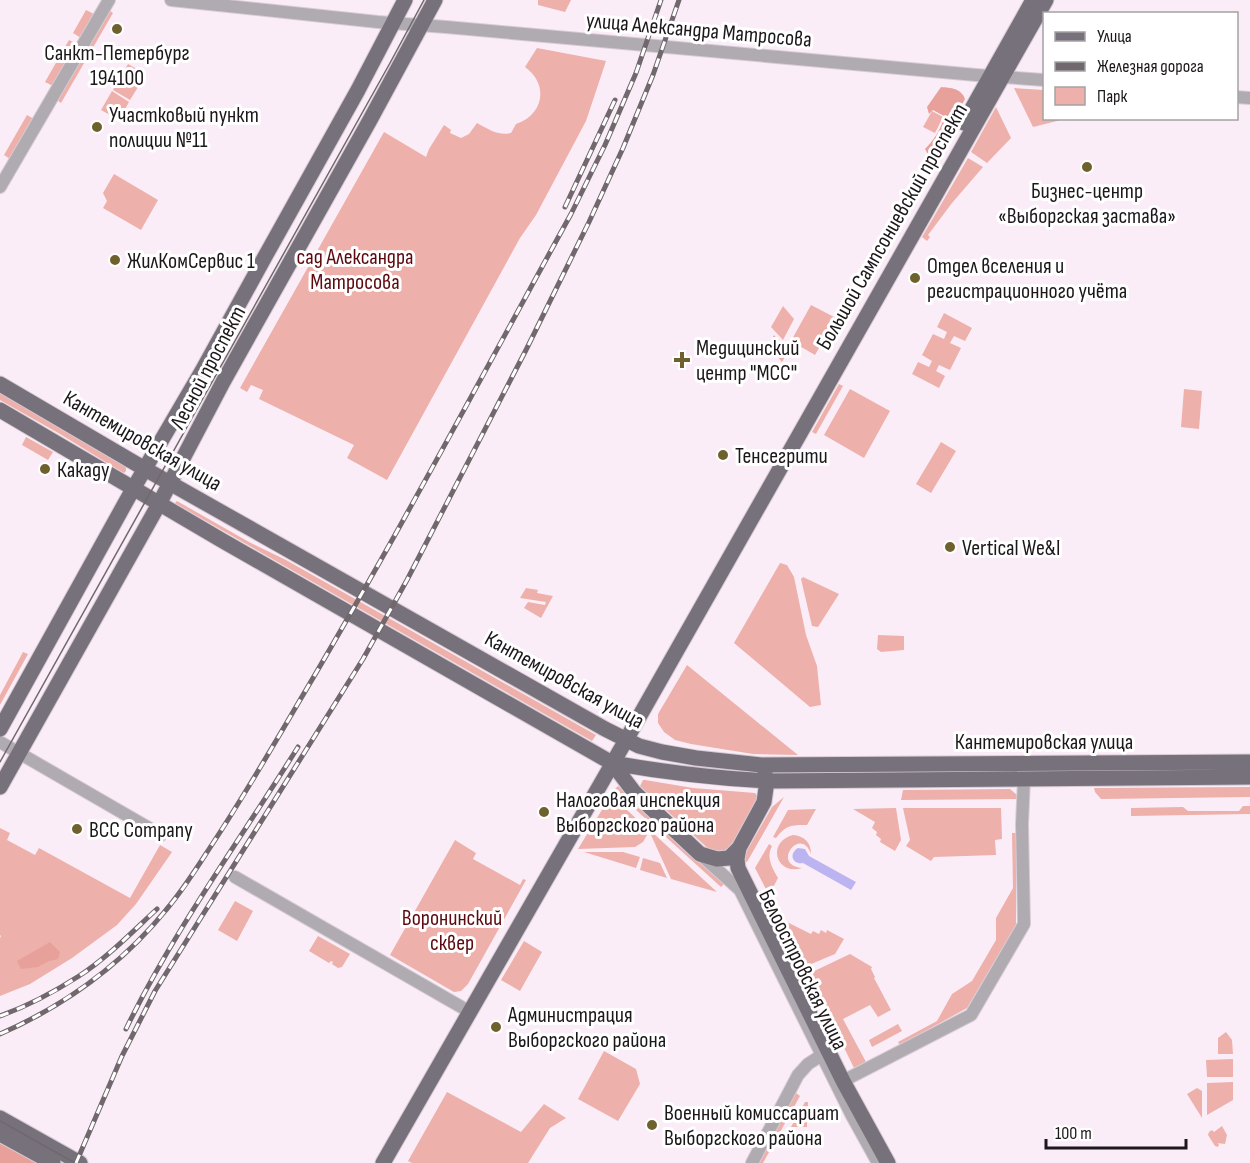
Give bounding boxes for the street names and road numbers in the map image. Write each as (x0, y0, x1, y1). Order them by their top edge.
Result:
street label: улица Александра Матросова (585, 7, 813, 54)
street label: Большой Сампсониевский проспект (811, 99, 974, 355)
street label: Лесной проспект (164, 302, 252, 435)
street label: Кантемировская улица (58, 385, 226, 498)
street label: Кантемировская улица (480, 625, 649, 735)
street label: Кантемировская улица (955, 729, 1133, 756)
street label: Белоостровская улица (752, 885, 853, 1054)

